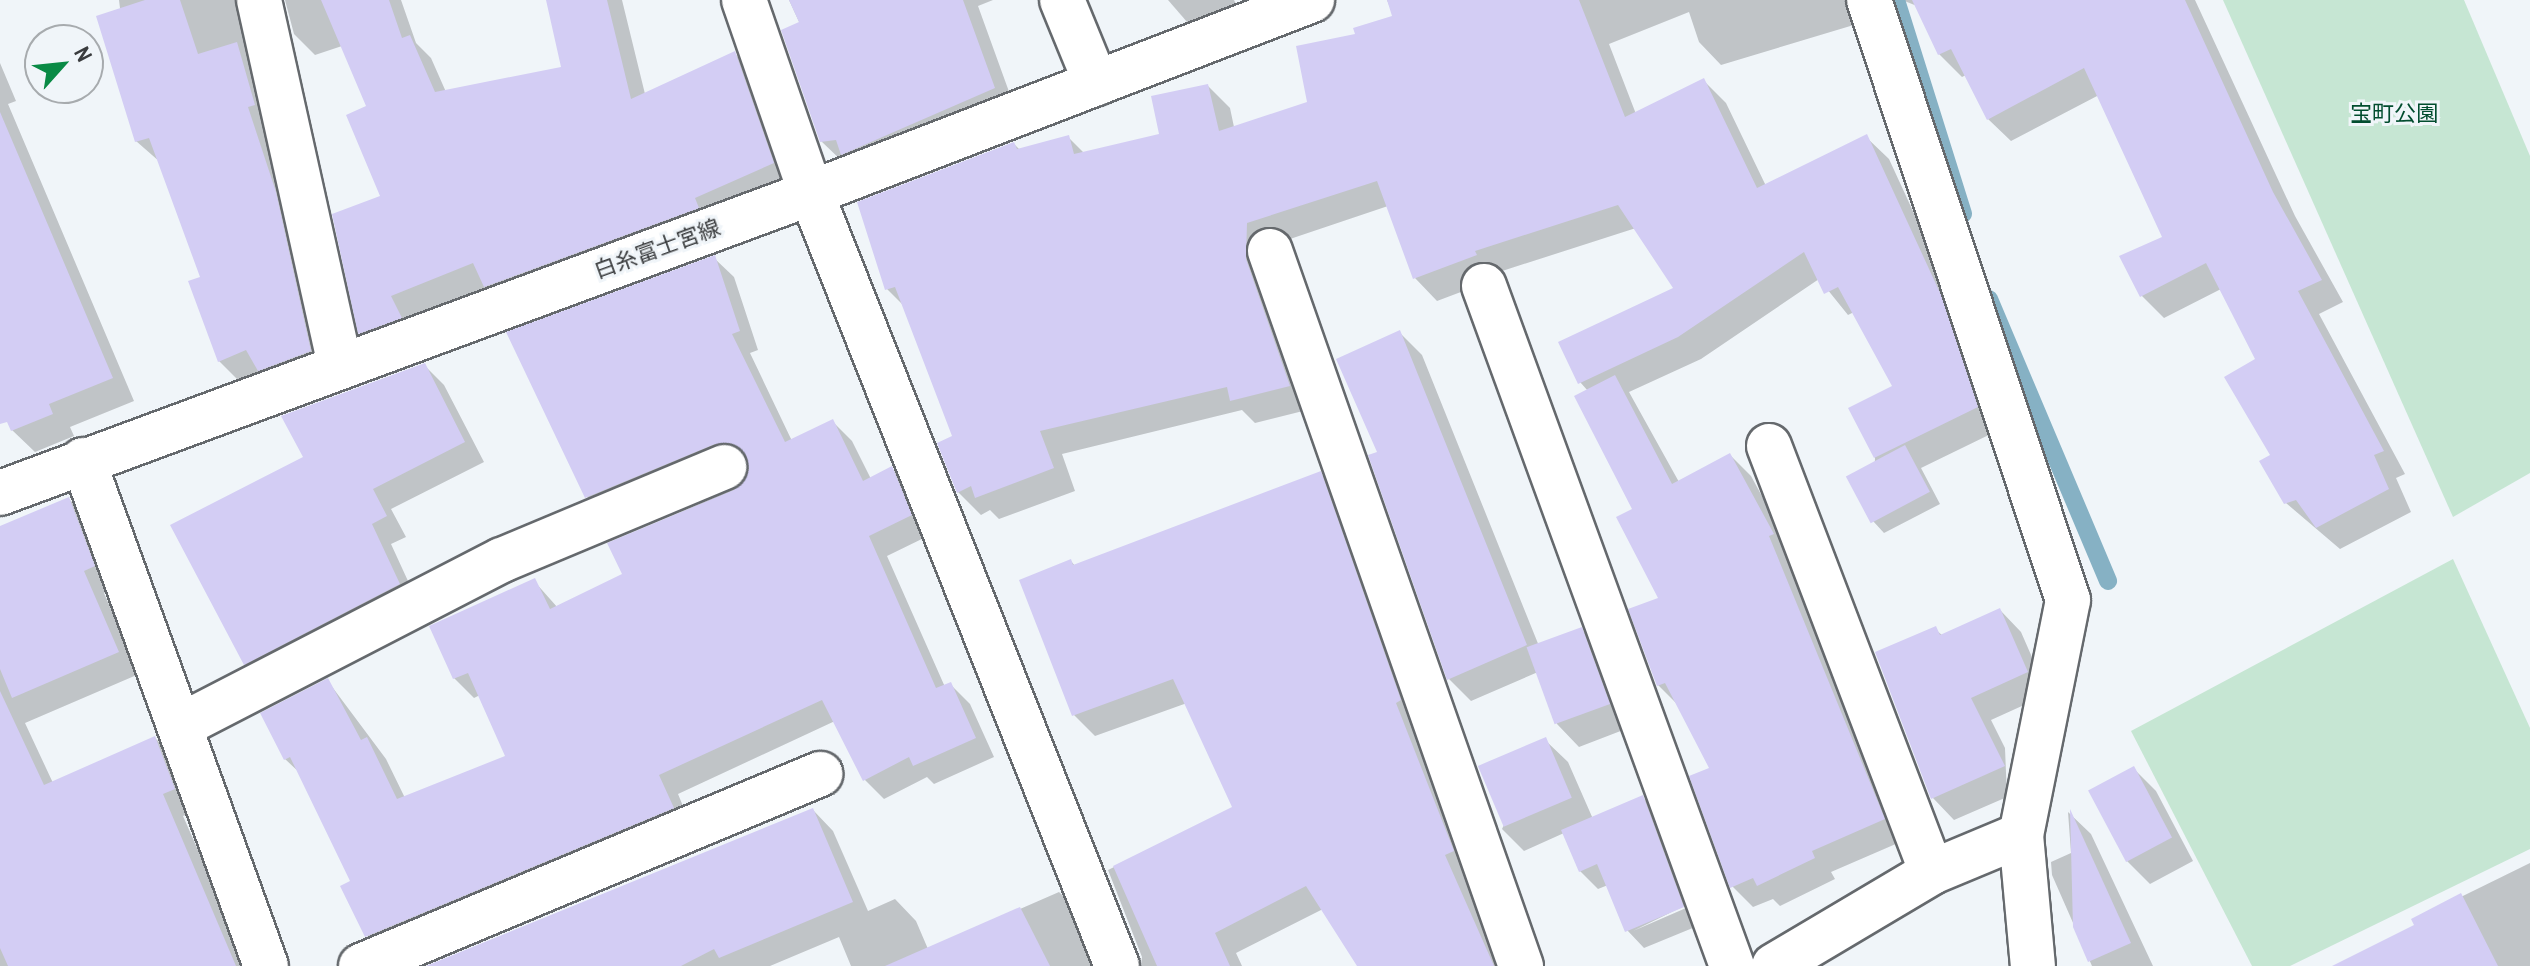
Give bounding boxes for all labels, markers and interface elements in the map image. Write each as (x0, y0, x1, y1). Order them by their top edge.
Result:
north arrow (24, 24, 104, 104)
text: N (67, 41, 100, 67)
park label: 宝町公園 (2350, 101, 2438, 127)
street label: 白糸富士宮線 (590, 214, 724, 284)

